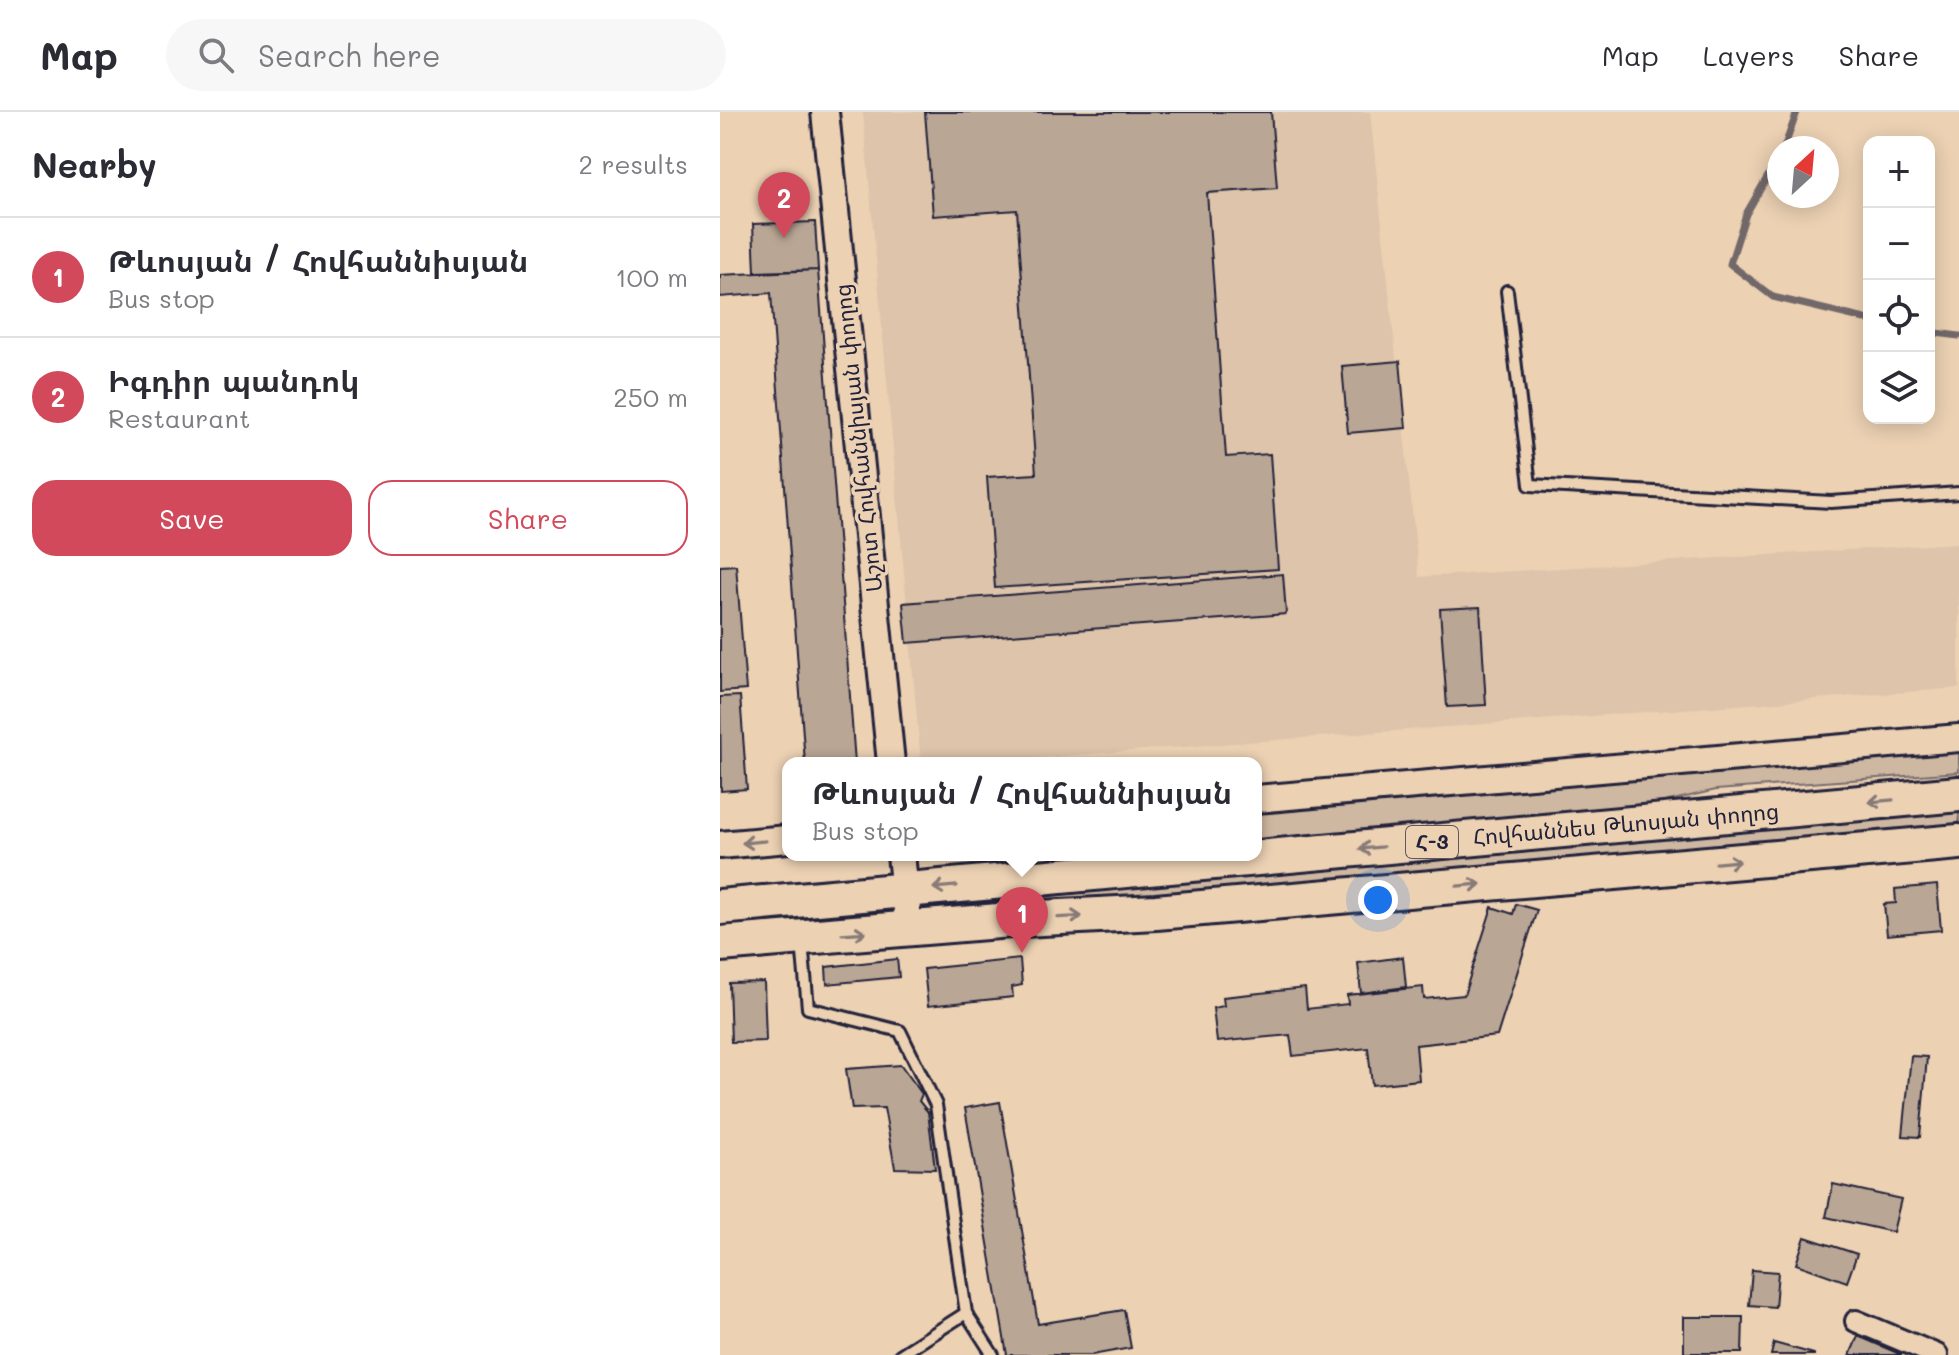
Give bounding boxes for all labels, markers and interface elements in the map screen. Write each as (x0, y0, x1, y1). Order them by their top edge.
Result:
search box (166, 19, 726, 91)
text: Map (40, 30, 118, 80)
icon: search (194, 33, 238, 77)
text: Search here (258, 35, 441, 75)
text: Map (1602, 37, 1659, 73)
text: Layers (1703, 37, 1795, 73)
text: Share (1839, 37, 1919, 73)
north arrow (1767, 136, 1839, 208)
map controls (1863, 136, 1935, 424)
button: + (1863, 136, 1935, 208)
text: Nearby (32, 142, 157, 187)
text: 2 results (579, 147, 688, 181)
pin: 2 (758, 172, 810, 238)
button: − (1863, 208, 1935, 280)
text: Թևոսյան / Հովհաննիսյան (108, 240, 528, 280)
text: 1 (52, 260, 64, 294)
text: 100 m (615, 260, 688, 294)
button: locate (1863, 280, 1935, 352)
text: Bus stop (108, 281, 215, 315)
street label: Աշոտ Հովհաննիսյան փողոց (827, 283, 888, 594)
button: layers (1863, 352, 1935, 424)
text: Իգդիր պանդոկ (108, 360, 359, 400)
text: 2 (51, 380, 65, 414)
text: 250 m (613, 380, 688, 414)
text: Restaurant (108, 401, 250, 435)
button: Save (32, 480, 352, 556)
button: Share (368, 480, 688, 556)
popup (782, 757, 1262, 861)
text: Թևոսյան / Հովհաննիսյան (812, 772, 1232, 812)
one-way arrow (1868, 794, 1895, 809)
street label: Հովհաննես Թևոսյան փողոց (1472, 796, 1780, 851)
text: Bus stop (812, 813, 919, 847)
road number: Հ-3 (1406, 826, 1458, 858)
one-way arrow (741, 835, 768, 850)
one-way arrow (1359, 841, 1385, 856)
one-way arrow (1714, 854, 1741, 869)
one-way arrow (1455, 877, 1482, 892)
one-way arrow (932, 880, 959, 895)
your location (1358, 880, 1398, 920)
pin: 1 (996, 887, 1048, 953)
one-way arrow (1056, 909, 1083, 924)
one-way arrow (840, 925, 867, 940)

